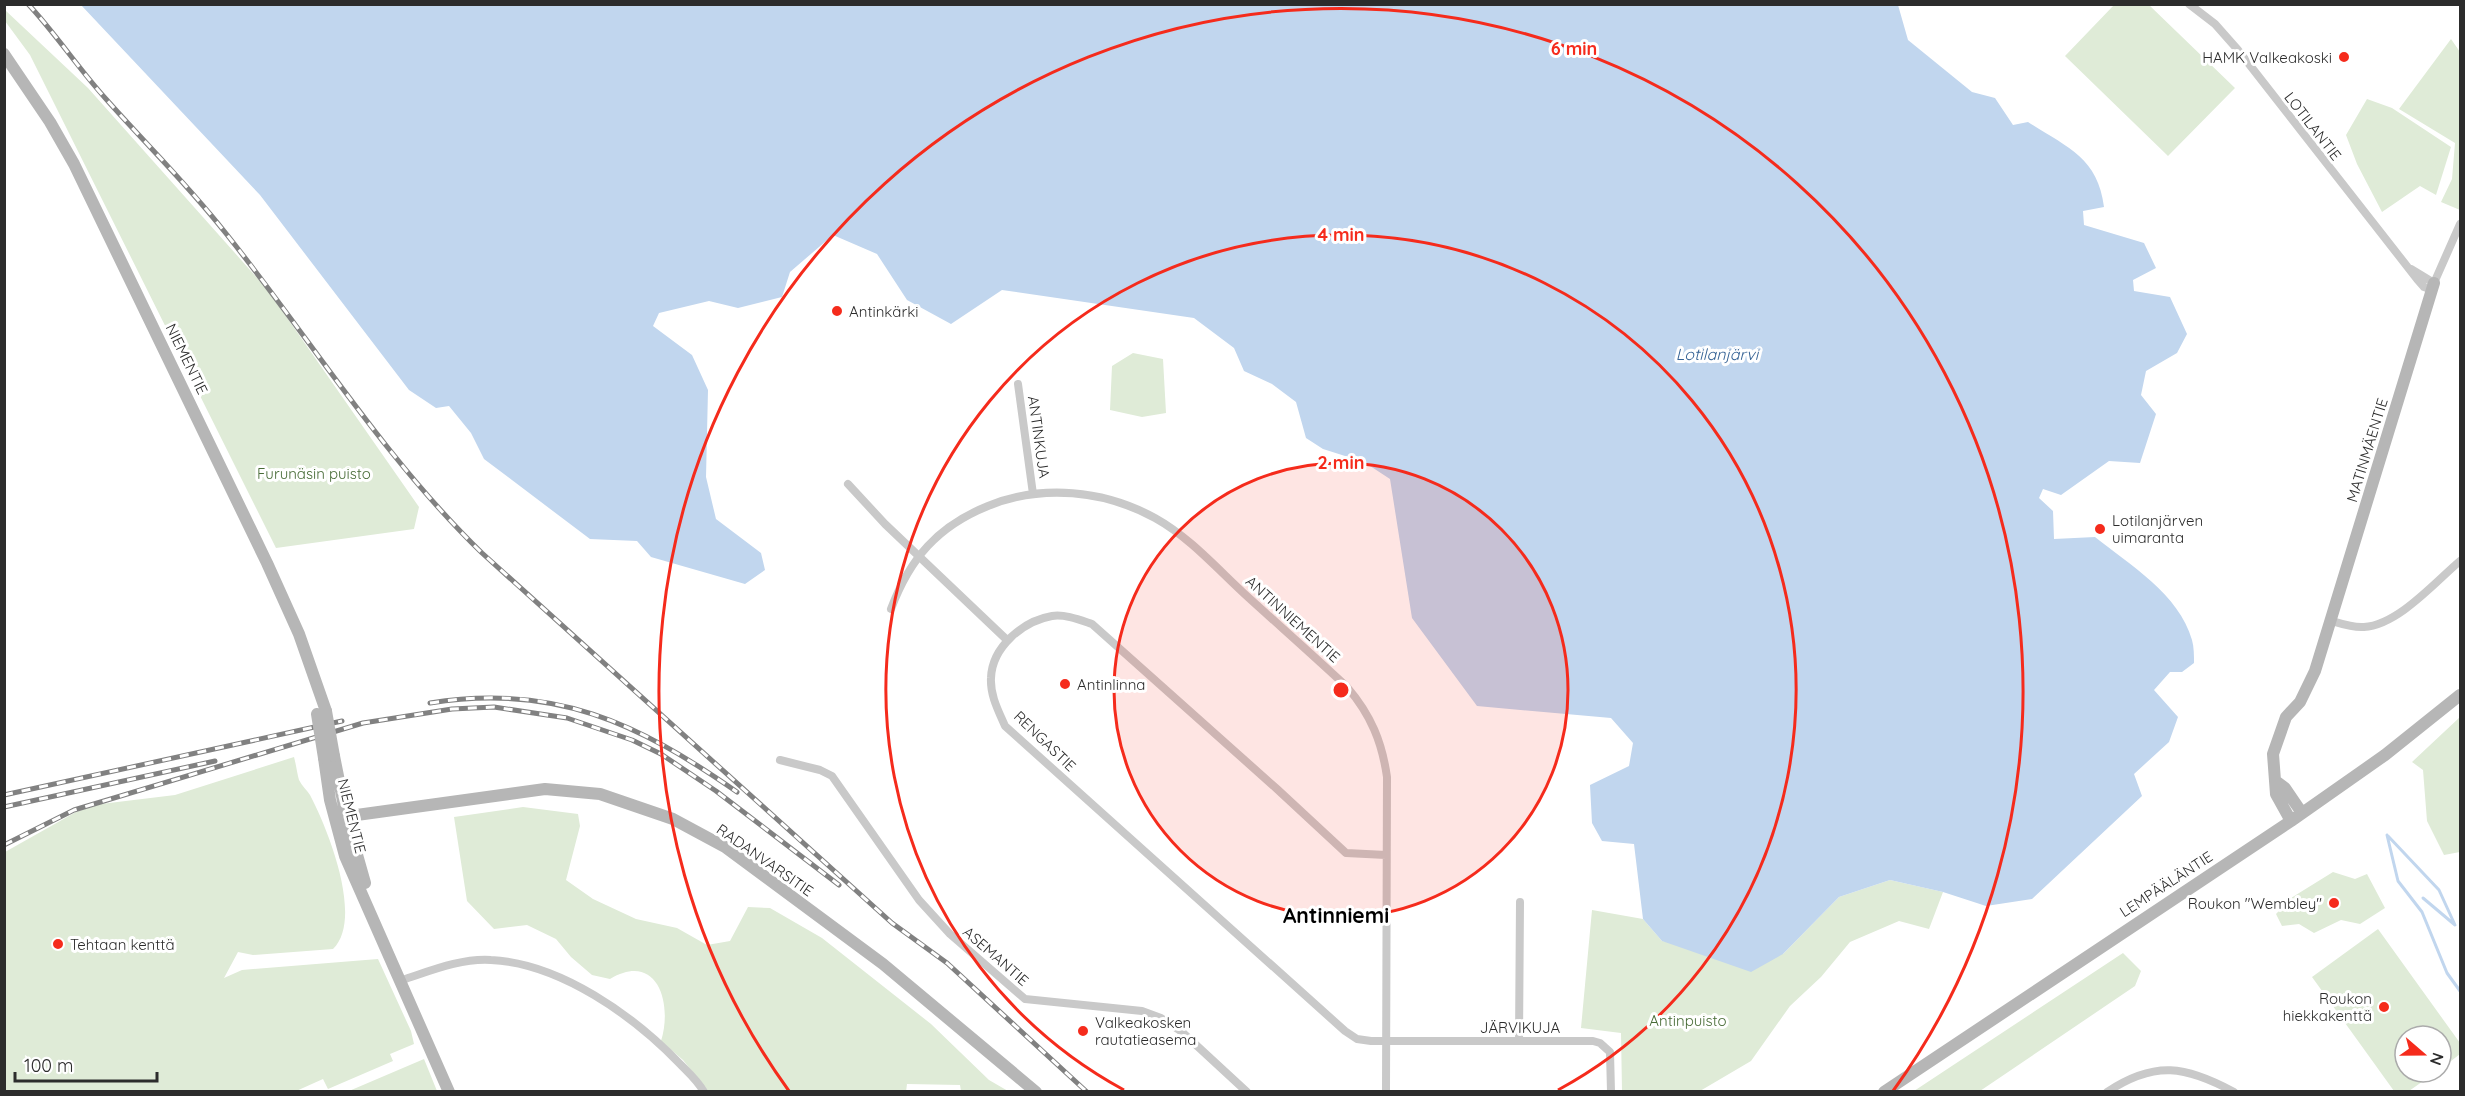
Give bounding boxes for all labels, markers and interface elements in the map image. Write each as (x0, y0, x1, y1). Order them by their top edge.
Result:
text: 6 min (1551, 37, 1597, 60)
place label: HAMK Valkeakoski (2202, 48, 2332, 67)
marker: HAMK Valkeakoski (2337, 50, 2351, 64)
street label: LOTILANTIE (2280, 88, 2346, 164)
text: 4 min (1317, 223, 1365, 246)
place label: Antinkärki (849, 302, 918, 321)
marker: Antinkärki (830, 304, 844, 318)
street label: NIEMENTIE (162, 321, 212, 397)
water label: Lotilanjärvi (1676, 344, 1760, 364)
street label: ANTINKUJA (1024, 395, 1054, 480)
street label: MATINMÄENTIE (2342, 396, 2392, 504)
text: 2 min (1318, 451, 1364, 474)
park label: Furunäsin puisto (257, 464, 371, 483)
place label: Lotilanjärven uimaranta (2112, 511, 2203, 547)
marker: Lotilanjärven uimaranta (2093, 522, 2107, 536)
street label: ANTINNIEMENTIE (1242, 572, 1344, 666)
place label: Antinlinna (1077, 675, 1145, 694)
marker: Antinlinna (1058, 677, 1072, 691)
centre of rings (1331, 680, 1351, 700)
street label: RENGASTIE (1010, 707, 1080, 775)
street label: NIEMENTIE (334, 777, 370, 855)
street label: RADANVARSITIE (713, 820, 817, 900)
street label: LEMPÄÄLÄNTIE (2116, 847, 2216, 921)
place label: Roukon "Wembley" (2188, 894, 2322, 913)
marker: Roukon "Wembley" (2327, 896, 2341, 910)
district label: Antinniemi (1283, 902, 1389, 928)
street label: ASEMANTIE (959, 922, 1033, 990)
place label: Tehtaan kenttä (70, 935, 175, 954)
marker: Tehtaan kenttä (51, 937, 65, 951)
place label: Roukon hiekkakenttä (2283, 989, 2372, 1025)
marker: Roukon hiekkakenttä (2377, 1000, 2391, 1014)
park label: Antinpuisto (1649, 1011, 1727, 1030)
place label: Valkeakosken rautatieasema (1095, 1013, 1196, 1049)
street label: JÄRVIKUJA (1480, 1018, 1560, 1037)
marker: Valkeakosken rautatieasema (1076, 1024, 1090, 1038)
north arrow (2393, 1024, 2453, 1084)
scale bar (15, 1045, 158, 1083)
text: N (2426, 1050, 2449, 1068)
text: 100 m (24, 1054, 73, 1077)

